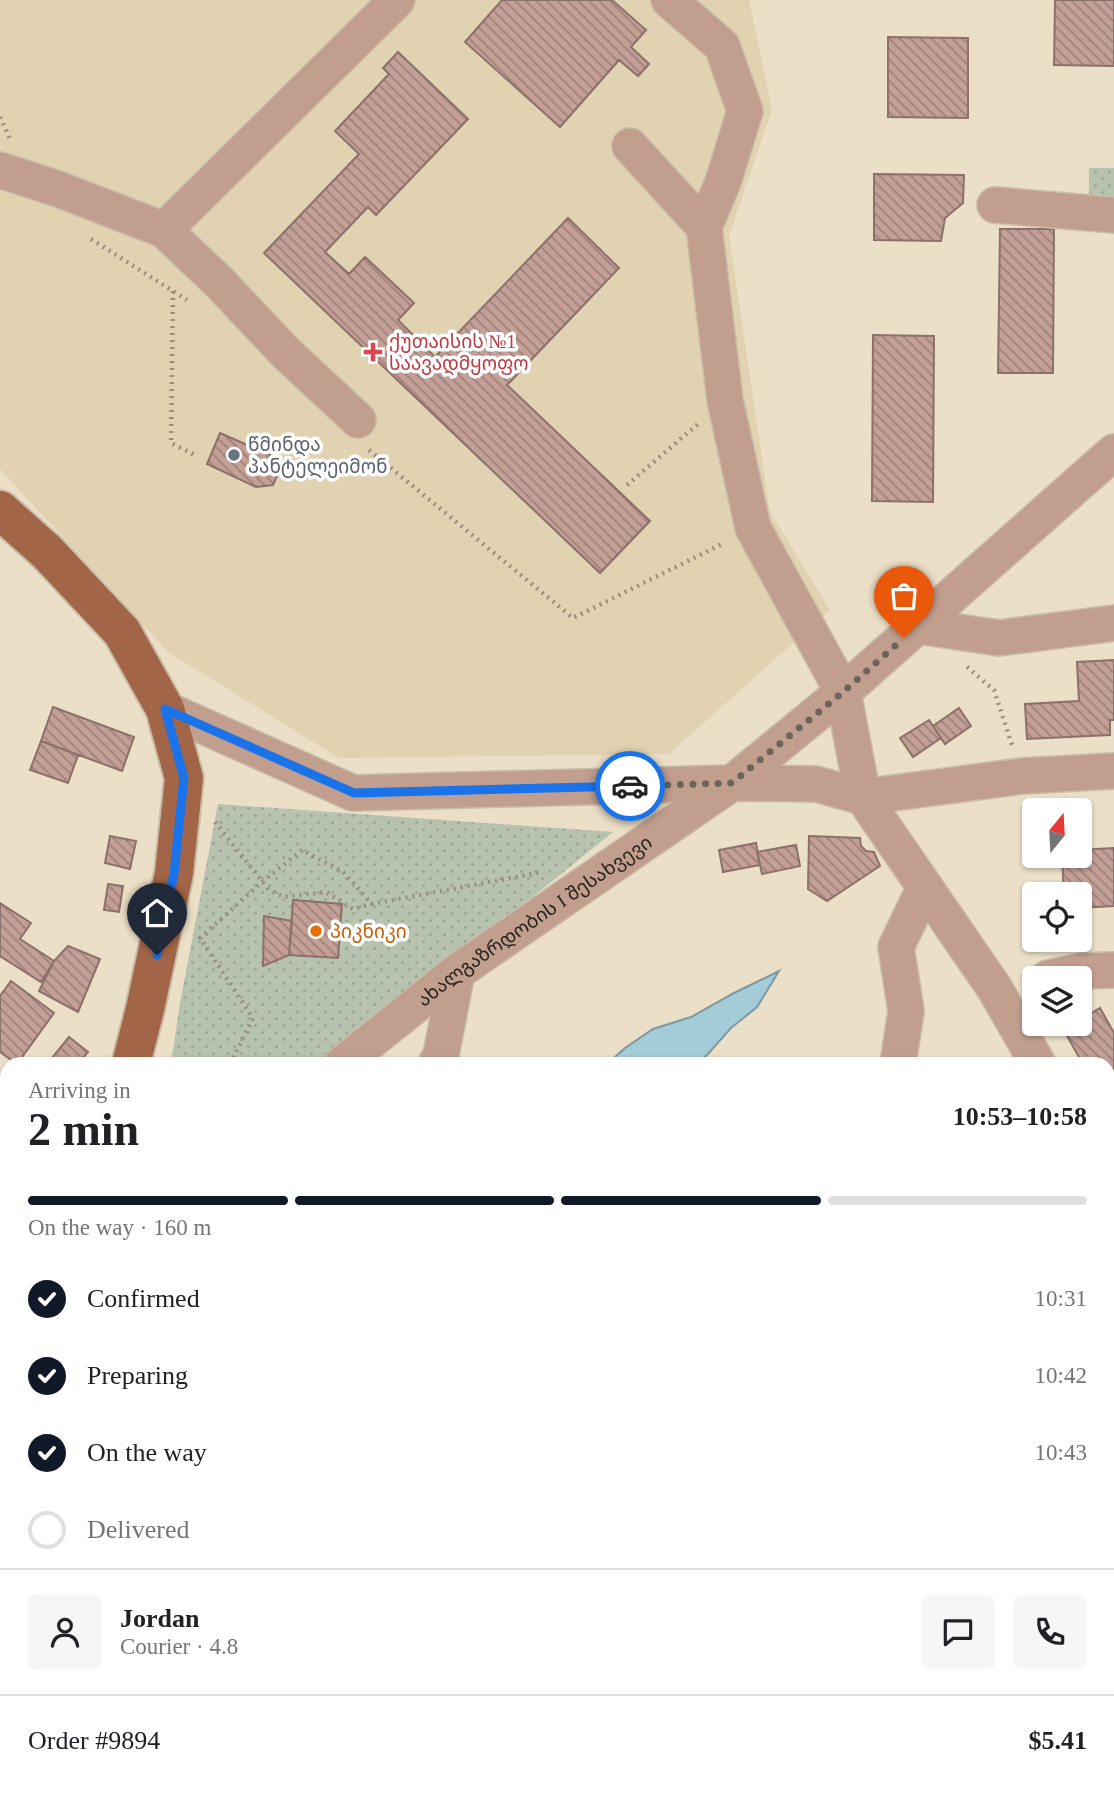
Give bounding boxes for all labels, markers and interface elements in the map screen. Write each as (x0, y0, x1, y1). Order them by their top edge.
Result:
place label: ქუთაისის №1 საავადმყოფო (389, 331, 529, 376)
marker: ქუთაისის №1 საავადმყოფო (363, 342, 383, 362)
place label: წმინდა პანტელეიმონ (248, 434, 387, 479)
marker: წმინდა პანტელეიმონ (226, 447, 242, 463)
pin (874, 566, 934, 638)
icon: bag (885, 577, 923, 615)
courier (595, 751, 665, 821)
icon: car (611, 767, 649, 805)
north arrow (1022, 798, 1092, 868)
map controls (1022, 798, 1092, 1036)
street label: ახალგაზრდობის I შესახვევი (413, 831, 656, 1011)
button: locate (1022, 882, 1092, 952)
pin (127, 883, 187, 955)
icon: home (138, 894, 176, 932)
place label: პიკნიკი (330, 921, 407, 943)
marker: პიკნიკი (308, 923, 324, 939)
button: layers (1022, 966, 1092, 1036)
text: Arriving in (28, 1078, 131, 1103)
text: 10:53–10:58 (953, 1102, 1087, 1131)
text: 2 min (28, 1104, 139, 1155)
text: On the way · 160 m (28, 1215, 211, 1240)
icon: check (28, 1280, 66, 1318)
text: Confirmed (87, 1284, 200, 1313)
text: 10:31 (1035, 1286, 1087, 1311)
icon: check (28, 1357, 66, 1395)
text: Preparing (87, 1361, 188, 1390)
text: 10:42 (1035, 1363, 1087, 1388)
icon: check (28, 1434, 66, 1472)
text: On the way (87, 1438, 207, 1467)
text: 10:43 (1035, 1440, 1087, 1465)
text: Delivered (87, 1515, 190, 1544)
button: person (28, 1595, 102, 1669)
button: chat (921, 1595, 995, 1669)
button: phone (1013, 1595, 1087, 1669)
text: Jordan (120, 1604, 199, 1633)
text: Courier · 4.8 (120, 1634, 238, 1659)
text: Order #9894 (28, 1726, 160, 1755)
text: $5.41 (1029, 1726, 1087, 1755)

